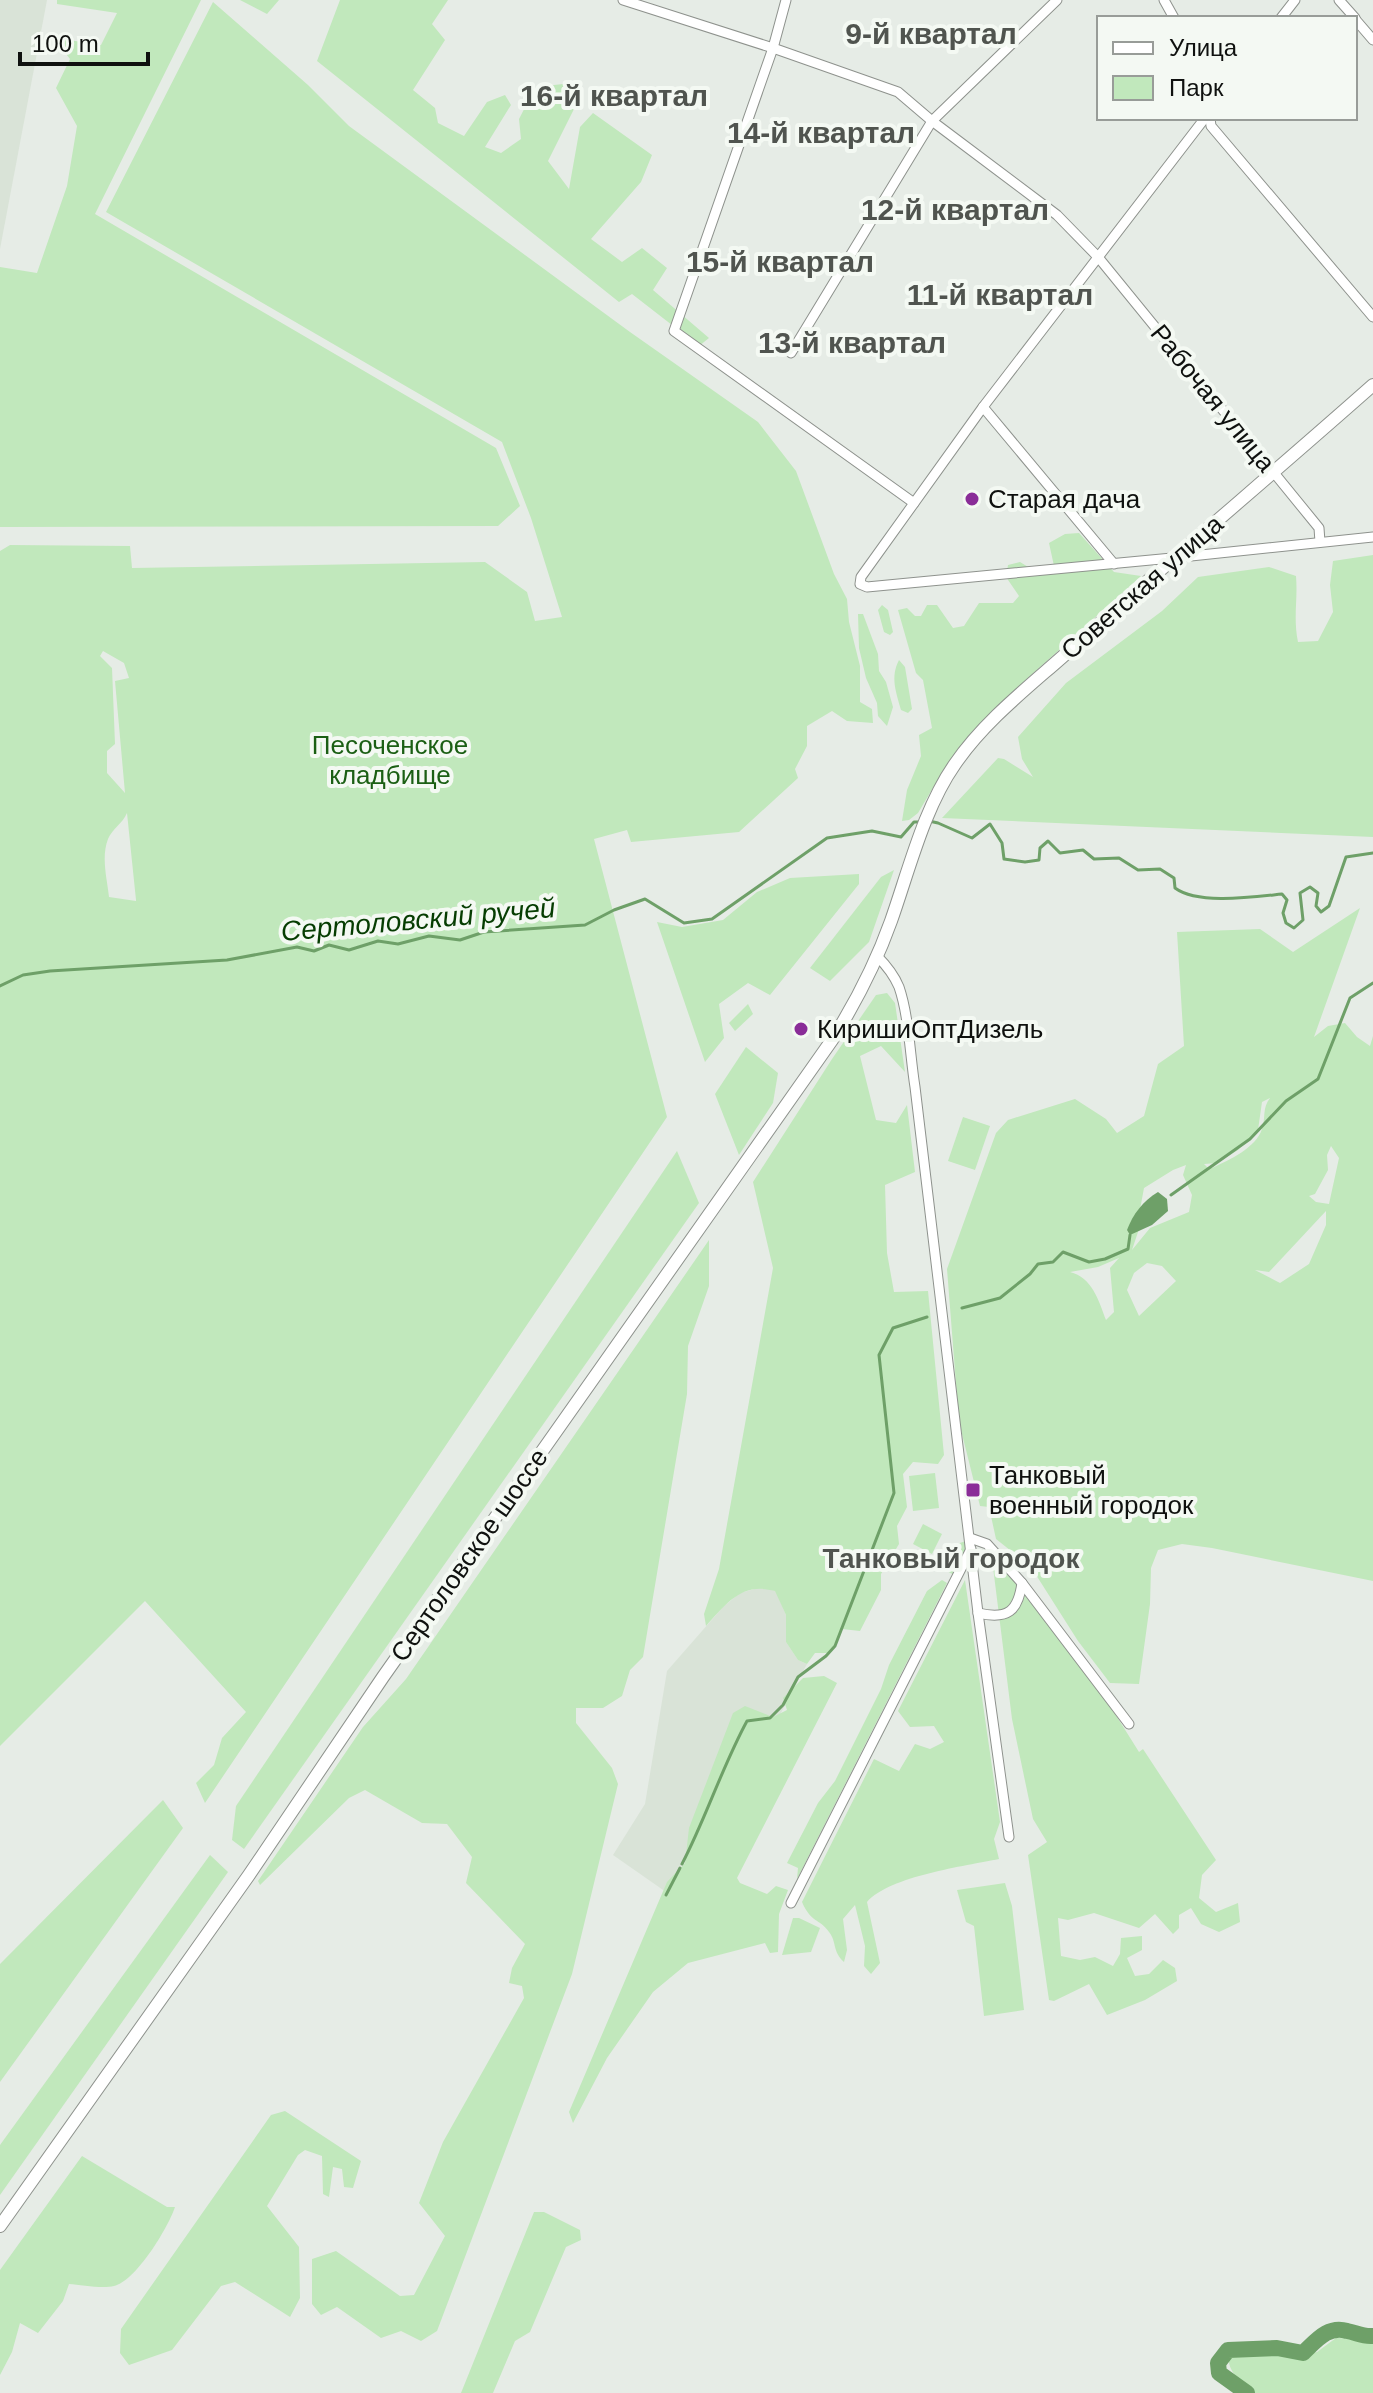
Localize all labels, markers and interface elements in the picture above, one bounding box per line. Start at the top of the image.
scale bar [20,16,148,66]
legend [1097,16,1357,120]
district label: 9-й квартал [845,17,1017,50]
text: 100 m [32,30,99,57]
text: Улица [1169,34,1238,61]
text: Парк [1169,74,1224,101]
district label: 16-й квартал [520,79,708,112]
district label: 14-й квартал [727,116,915,149]
district label: 12-й квартал [861,193,1049,226]
district label: 15-й квартал [686,245,874,278]
district label: 11-й квартал [907,278,1093,311]
street label: Рабочая улица [1145,318,1282,478]
district label: 13-й квартал [758,326,946,359]
place label: Старая дача [988,484,1141,514]
marker: Старая дача [963,490,981,508]
street label: Советская улица [1055,508,1229,665]
park label: Песоченское кладбище [312,730,468,790]
water label: Сертоловский ручей [280,892,557,947]
place label: КиришиОптДизель [817,1014,1043,1044]
marker: КиришиОптДизель [792,1020,810,1038]
street label: Сертоловское шоссе [384,1443,554,1667]
place label: Танковый военный городок [989,1460,1194,1520]
marker: Танковый военный городок [964,1481,982,1499]
district label: Танковый городок [823,1543,1080,1574]

